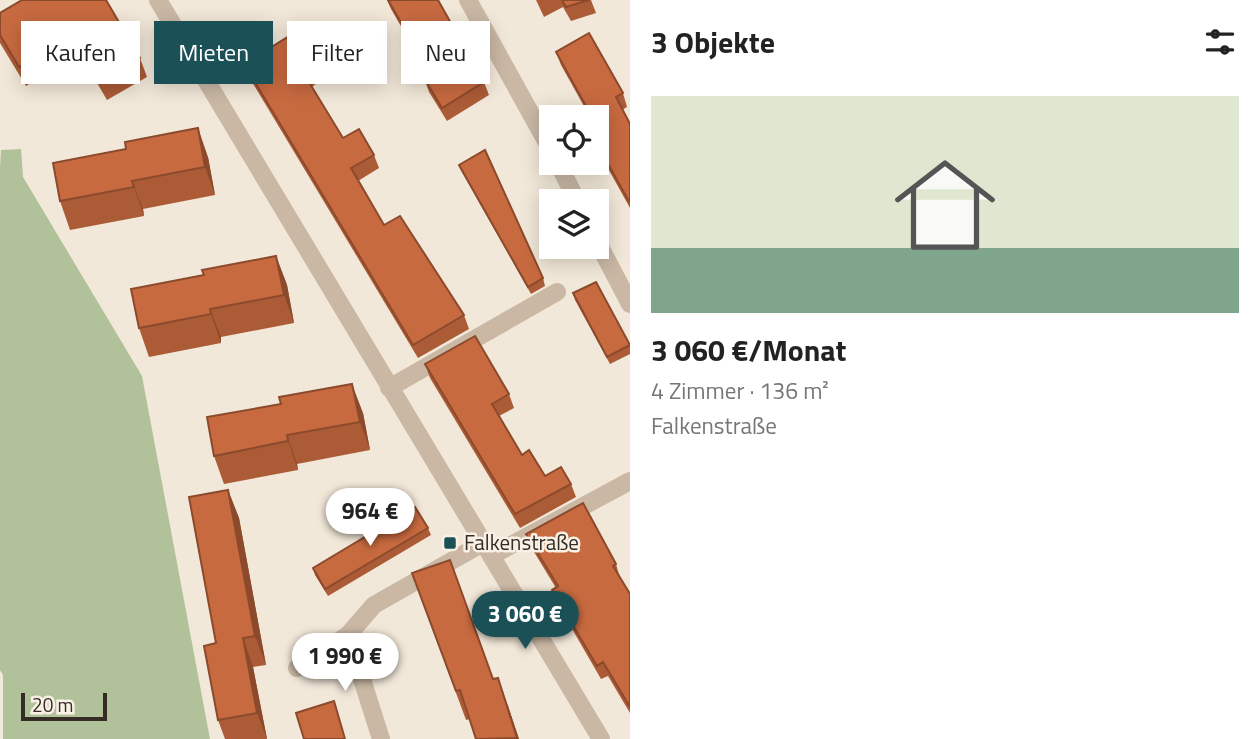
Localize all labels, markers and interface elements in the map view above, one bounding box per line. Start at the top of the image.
text: 3 Objekte [651,19,775,65]
chip: Kaufen [21,21,140,84]
chip: Mieten [154,21,273,84]
chip: Filter [287,21,387,84]
chip: Neu [401,21,490,84]
icon: filters [1201,23,1239,61]
map controls [539,105,609,259]
button: locate [539,105,609,175]
icon: home [882,142,1008,268]
button: layers [539,189,609,259]
text: 3 060 €/Monat [651,327,847,373]
text: 4 Zimmer · 136 m² [651,373,829,408]
text: Falkenstraße [651,408,777,443]
pin: 964 € [321,489,419,548]
text: 964 € [342,493,398,528]
place label: Falkenstraße [464,526,579,558]
marker: Falkenstraße [442,535,458,551]
pin: 3 060 € [460,592,590,651]
text: 3 060 € [488,596,562,631]
pin: 1 990 € [280,634,410,693]
text: 1 990 € [308,638,382,673]
scale bar [21,690,107,722]
text: 20 m [32,690,73,719]

